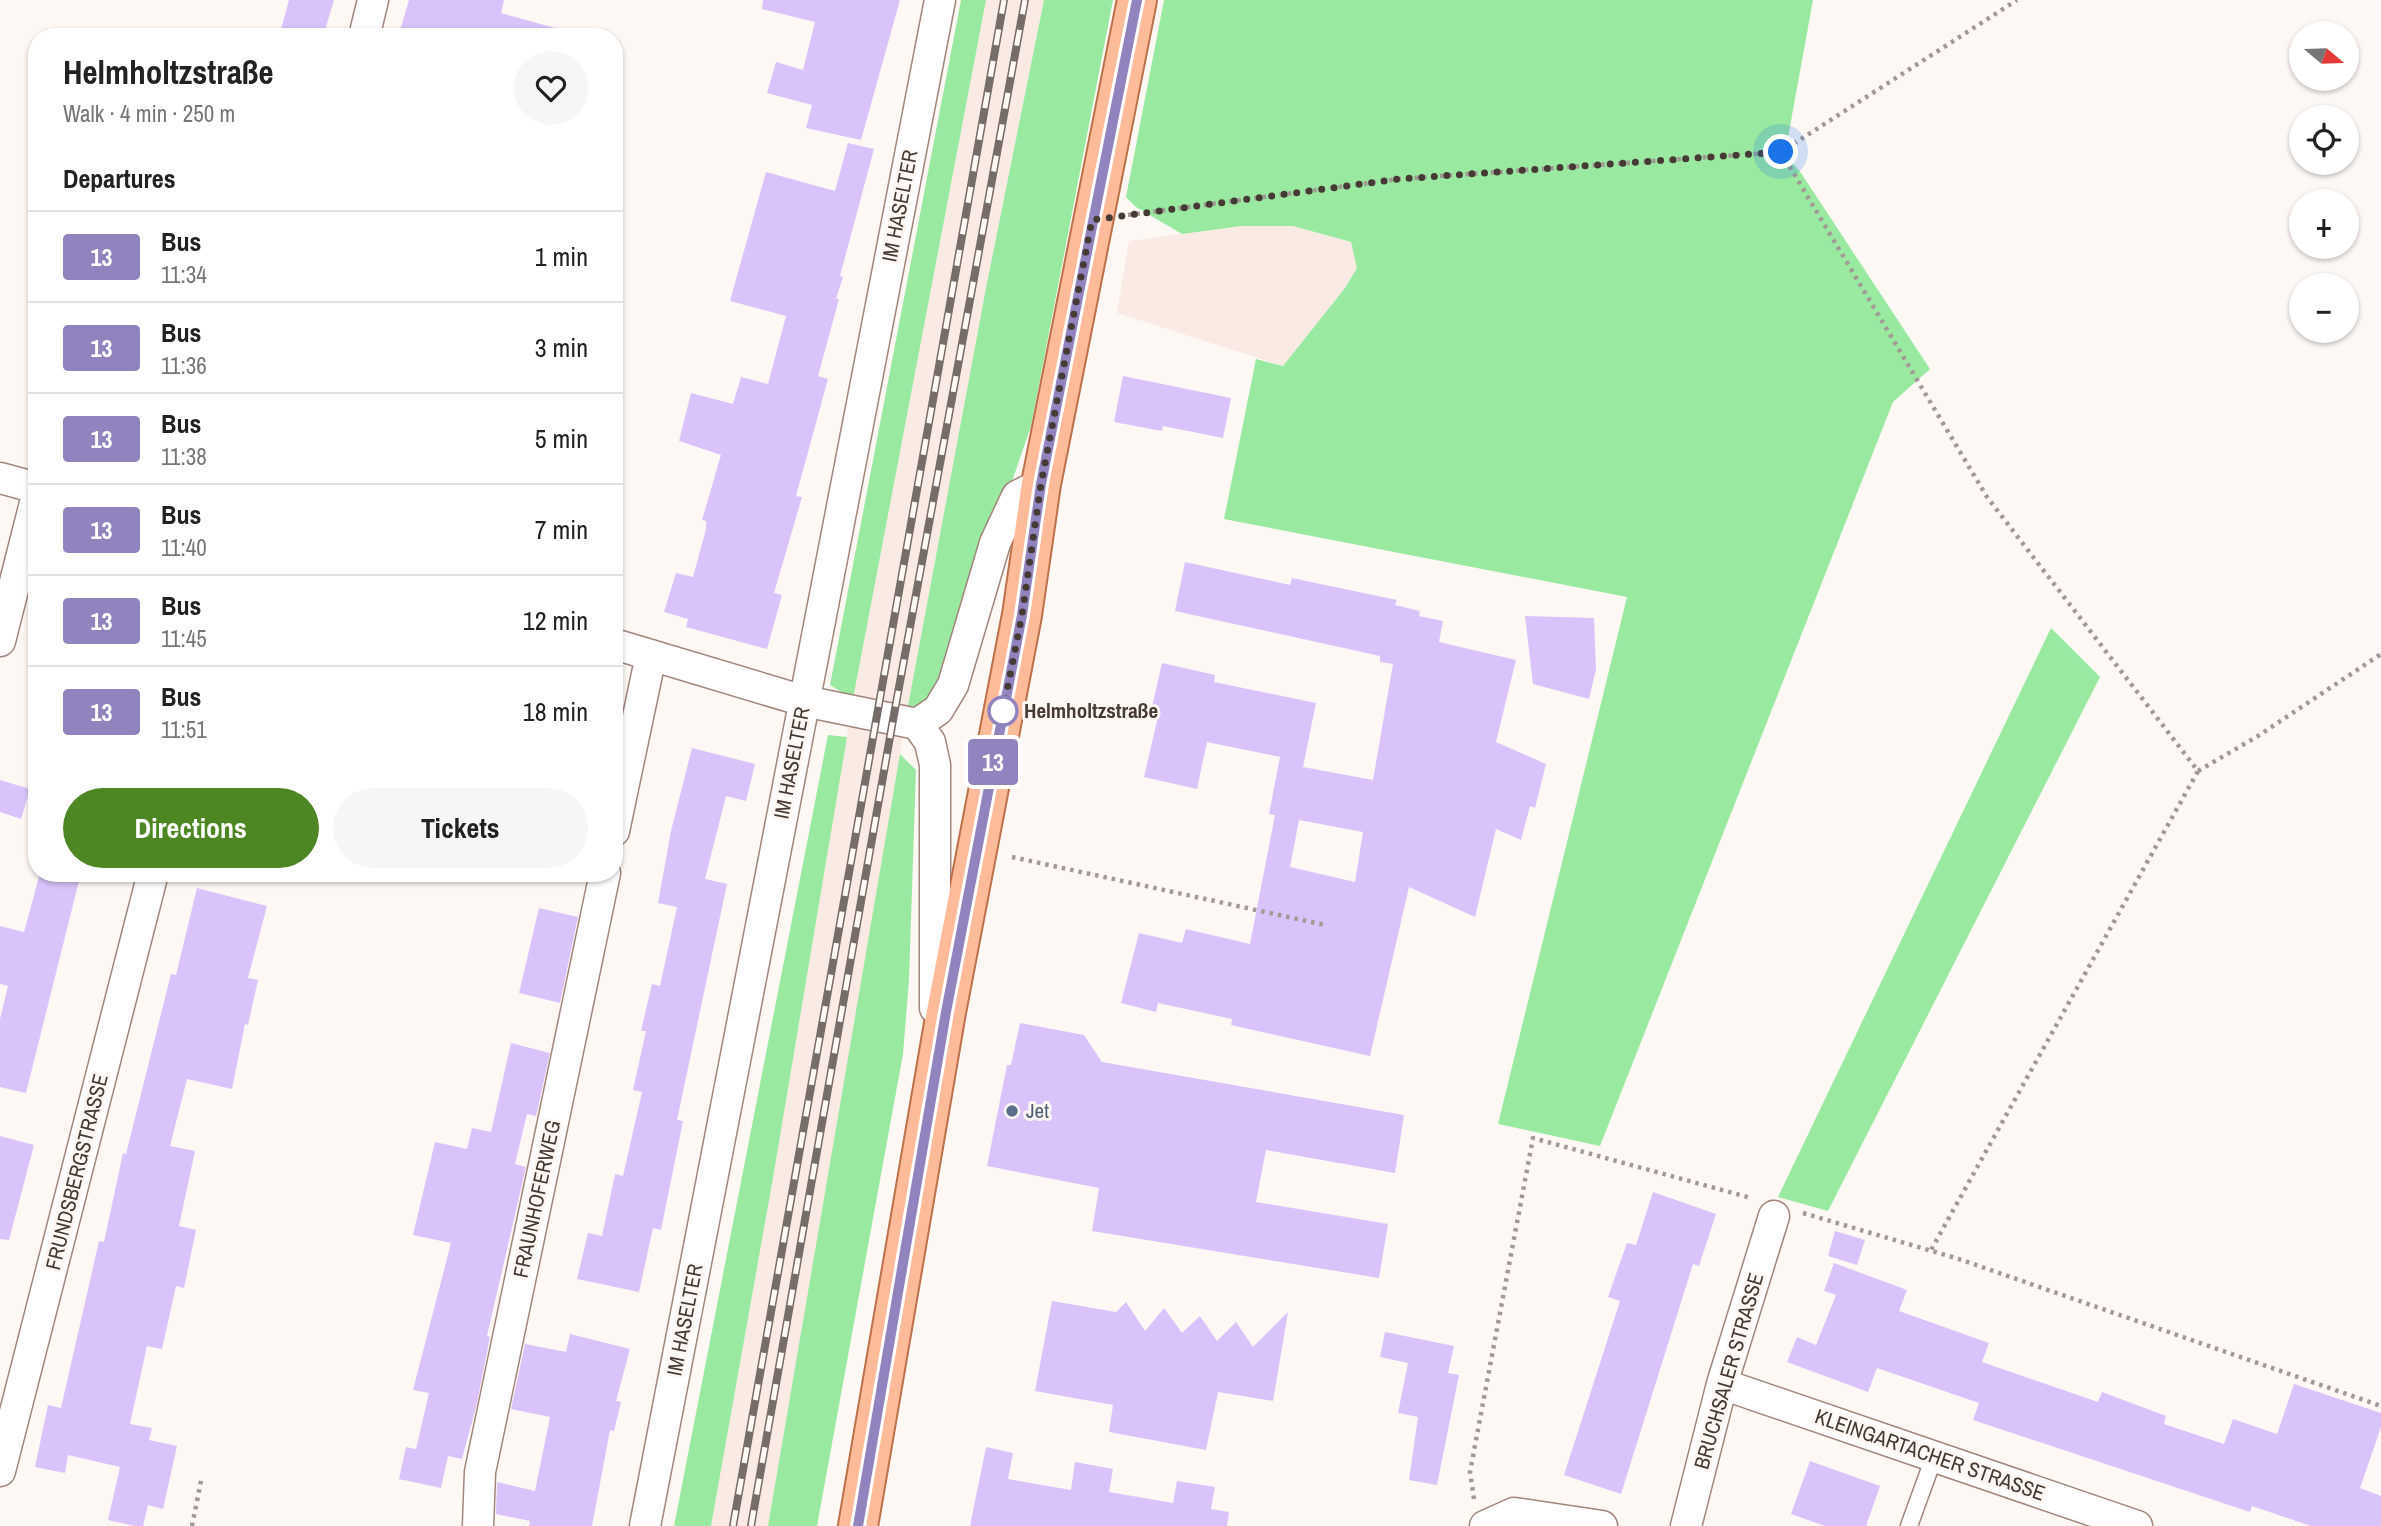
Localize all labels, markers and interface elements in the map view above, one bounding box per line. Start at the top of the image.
north arrow [2289,21,2359,91]
map controls [2289,21,2359,343]
text: Helmholtzstraße [63,50,274,94]
button: heart [514,51,588,125]
text: Walk · 4 min · 250 m [63,98,235,129]
button: locate [2289,105,2359,175]
your location [1763,134,1798,169]
street label: IM HASELTER [874,147,925,264]
text: Departures [63,161,176,196]
button: + [2289,189,2359,259]
text: Bus [161,224,201,259]
text: 1 min [535,239,588,274]
text: 13 [91,241,112,273]
text: 11:34 [161,259,207,290]
button: − [2289,273,2359,343]
text: Bus [161,315,201,350]
text: 3 min [535,330,588,365]
text: 13 [91,332,112,364]
text: 11:36 [161,350,207,381]
text: Bus [161,406,201,441]
text: 5 min [535,421,588,456]
text: 13 [91,423,112,455]
text: 11:38 [161,441,207,472]
text: Bus [161,497,201,532]
text: 7 min [535,512,588,547]
text: 13 [91,514,112,546]
text: 11:40 [161,532,207,563]
text: Bus [161,588,201,623]
text: 12 min [523,603,588,638]
text: 13 [91,605,112,637]
text: 11:45 [161,623,207,654]
text: Bus [161,679,201,714]
text: 18 min [523,694,588,729]
text: 13 [91,696,112,728]
marker: Helmholtzstraße [988,696,1018,726]
place label: Helmholtzstraße [1024,696,1158,725]
street label: IM HASELTER [766,704,817,821]
text: 11:51 [161,714,207,745]
line badge: 13 [962,739,1024,785]
text: 13 [982,746,1004,778]
button: Directions [63,788,319,868]
button: Tickets [333,788,588,868]
street label: FRUNDSBERGSTRASSE [38,1071,115,1273]
place label: Jet [1026,1096,1049,1125]
marker: Jet [1004,1103,1020,1119]
street label: FRAUNHOFERWEG [506,1117,567,1280]
street label: IM HASELTER [659,1261,710,1378]
street label: BRUCHSALER STRASSE [1687,1269,1770,1472]
street label: KLEINGARTACHER STRASSE [1811,1402,2049,1508]

